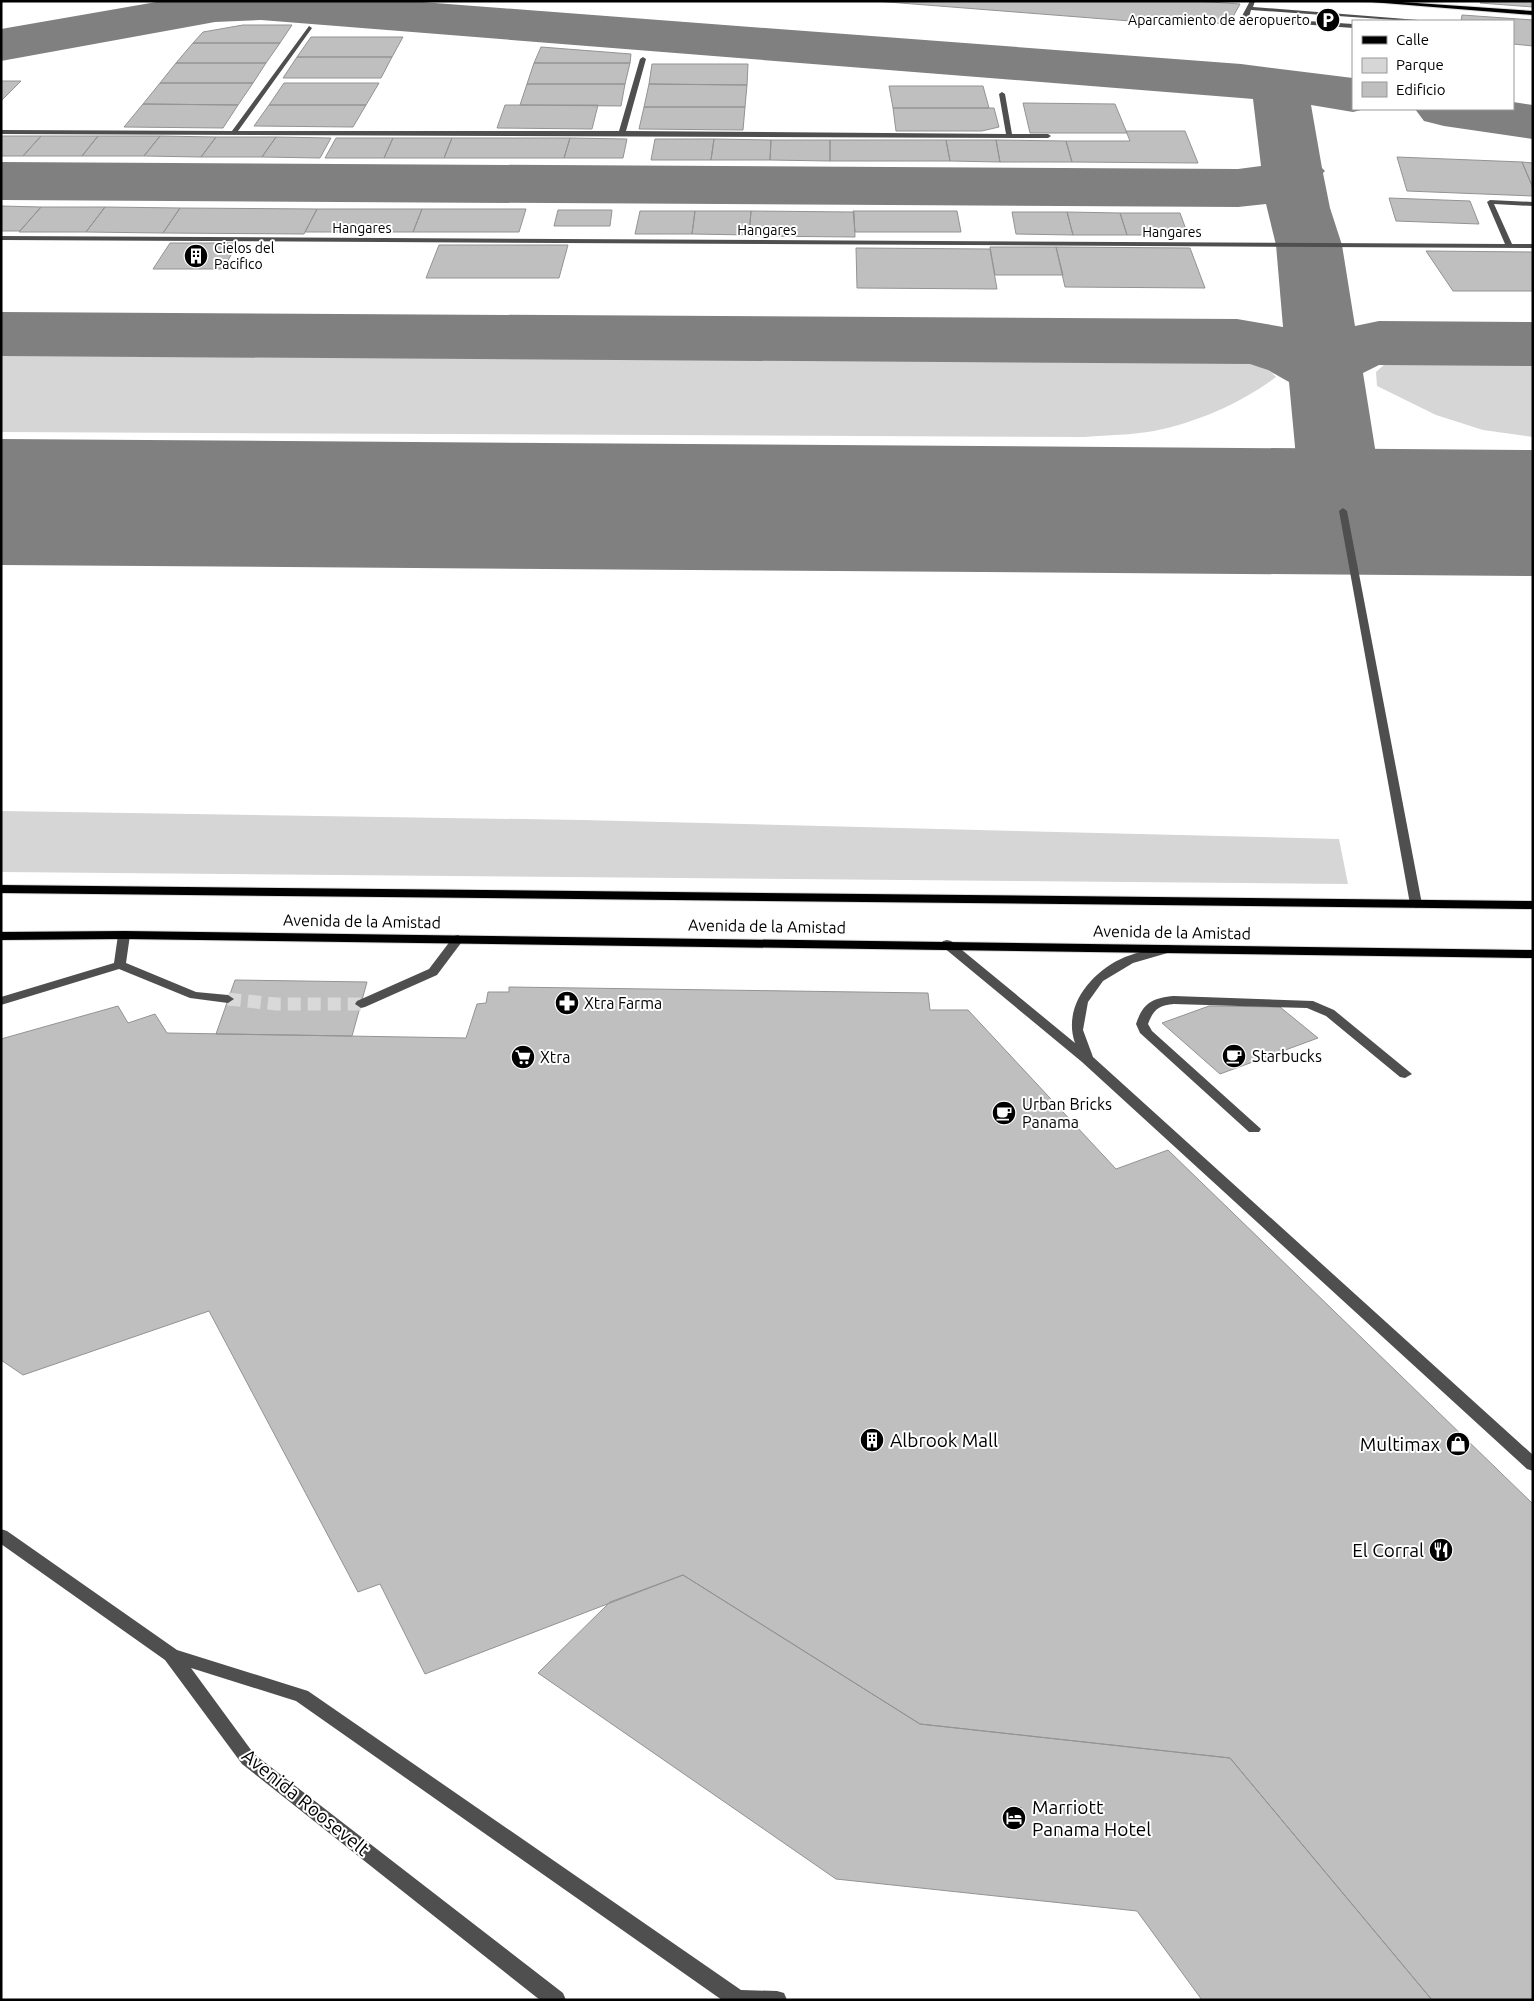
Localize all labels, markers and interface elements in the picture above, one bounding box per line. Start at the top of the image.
parking icon: Aparcamiento de aeropuerto [1315,7,1341,33]
place label: Aparcamiento de aeropuerto [1128,12,1310,28]
legend [1352,20,1514,110]
text: Calle [1396,31,1429,48]
text: Parque [1396,56,1444,73]
text: Edificio [1396,81,1445,98]
street label: Hangares [332,220,392,236]
street label: Hangares [737,222,797,238]
street label: Hangares [1142,224,1202,240]
place label: Cielos del Pacifico [214,240,275,272]
building icon: Cielos del Pacifico [183,243,209,269]
street label: Avenida de la Amistad [283,911,441,931]
street label: Avenida de la Amistad [688,916,846,936]
street label: Avenida de la Amistad [1093,922,1251,942]
pharmacy icon: Xtra Farma [554,990,580,1016]
place label: Xtra Farma [584,994,662,1012]
cafe icon: Starbucks [1221,1043,1247,1069]
supermarket icon: Xtra [510,1044,536,1070]
place label: Starbucks [1252,1047,1322,1065]
place label: Xtra [540,1048,570,1066]
place label: Urban Bricks Panama [1022,1095,1112,1131]
cafe icon: Urban Bricks Panama [991,1100,1017,1126]
building icon: Albrook Mall [859,1427,885,1453]
place label: Albrook Mall [890,1429,998,1451]
shop icon: Multimax [1445,1431,1471,1457]
place label: Multimax [1360,1433,1440,1455]
restaurant icon: El Corral [1428,1537,1454,1563]
place label: El Corral [1352,1539,1424,1561]
street label: Avenida Roosevelt [238,1744,375,1860]
place label: Marriott Panama Hotel [1032,1796,1151,1840]
hotel icon: Marriott Panama Hotel [1001,1805,1027,1831]

